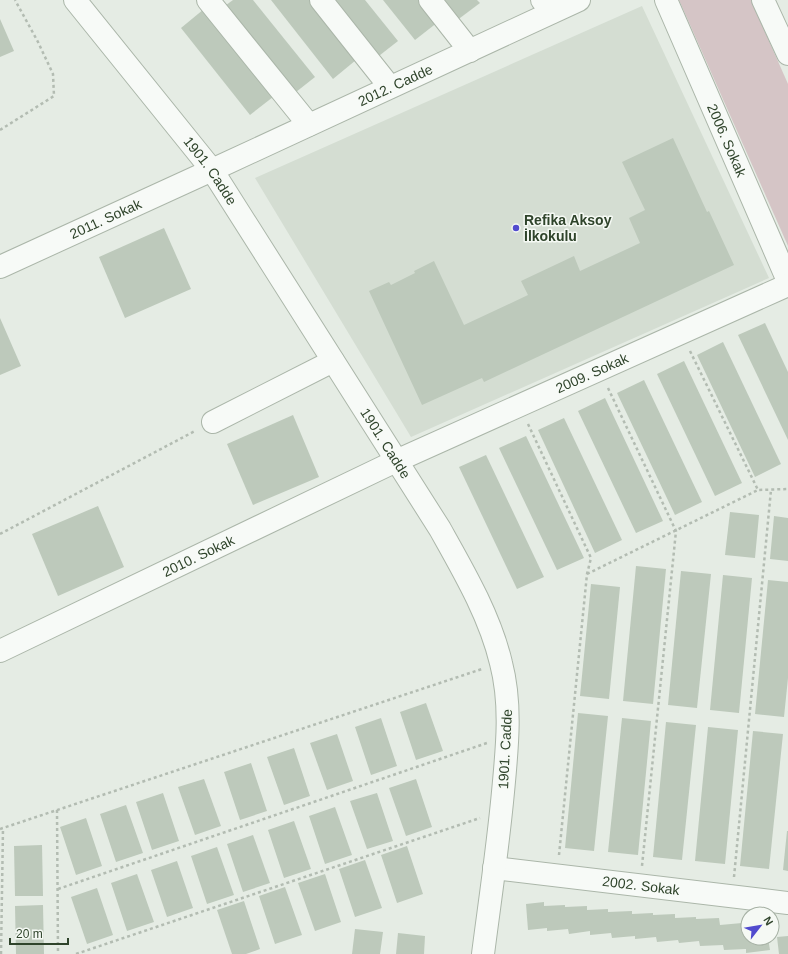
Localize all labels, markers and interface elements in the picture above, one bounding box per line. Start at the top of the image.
street label: 2012. Cadde [356,61,435,109]
street label: 2006. Sokak [704,101,750,180]
street label: 1901. Cadde [180,133,240,208]
street label: 2011. Sokak [67,195,145,242]
place label: Refika Aksoy İlkokulu [524,212,612,244]
marker: Refika Aksoy İlkokulu [511,223,521,233]
street label: 2009. Sokak [553,349,632,396]
street label: 1901. Cadde [357,405,414,482]
street label: 2010. Sokak [160,531,238,580]
street label: 1901. Cadde [495,708,515,789]
street label: 2002. Sokak [601,873,682,898]
north arrow [740,906,780,946]
text: N [761,914,776,927]
scale bar [10,920,68,946]
text: 20 m [16,927,43,941]

